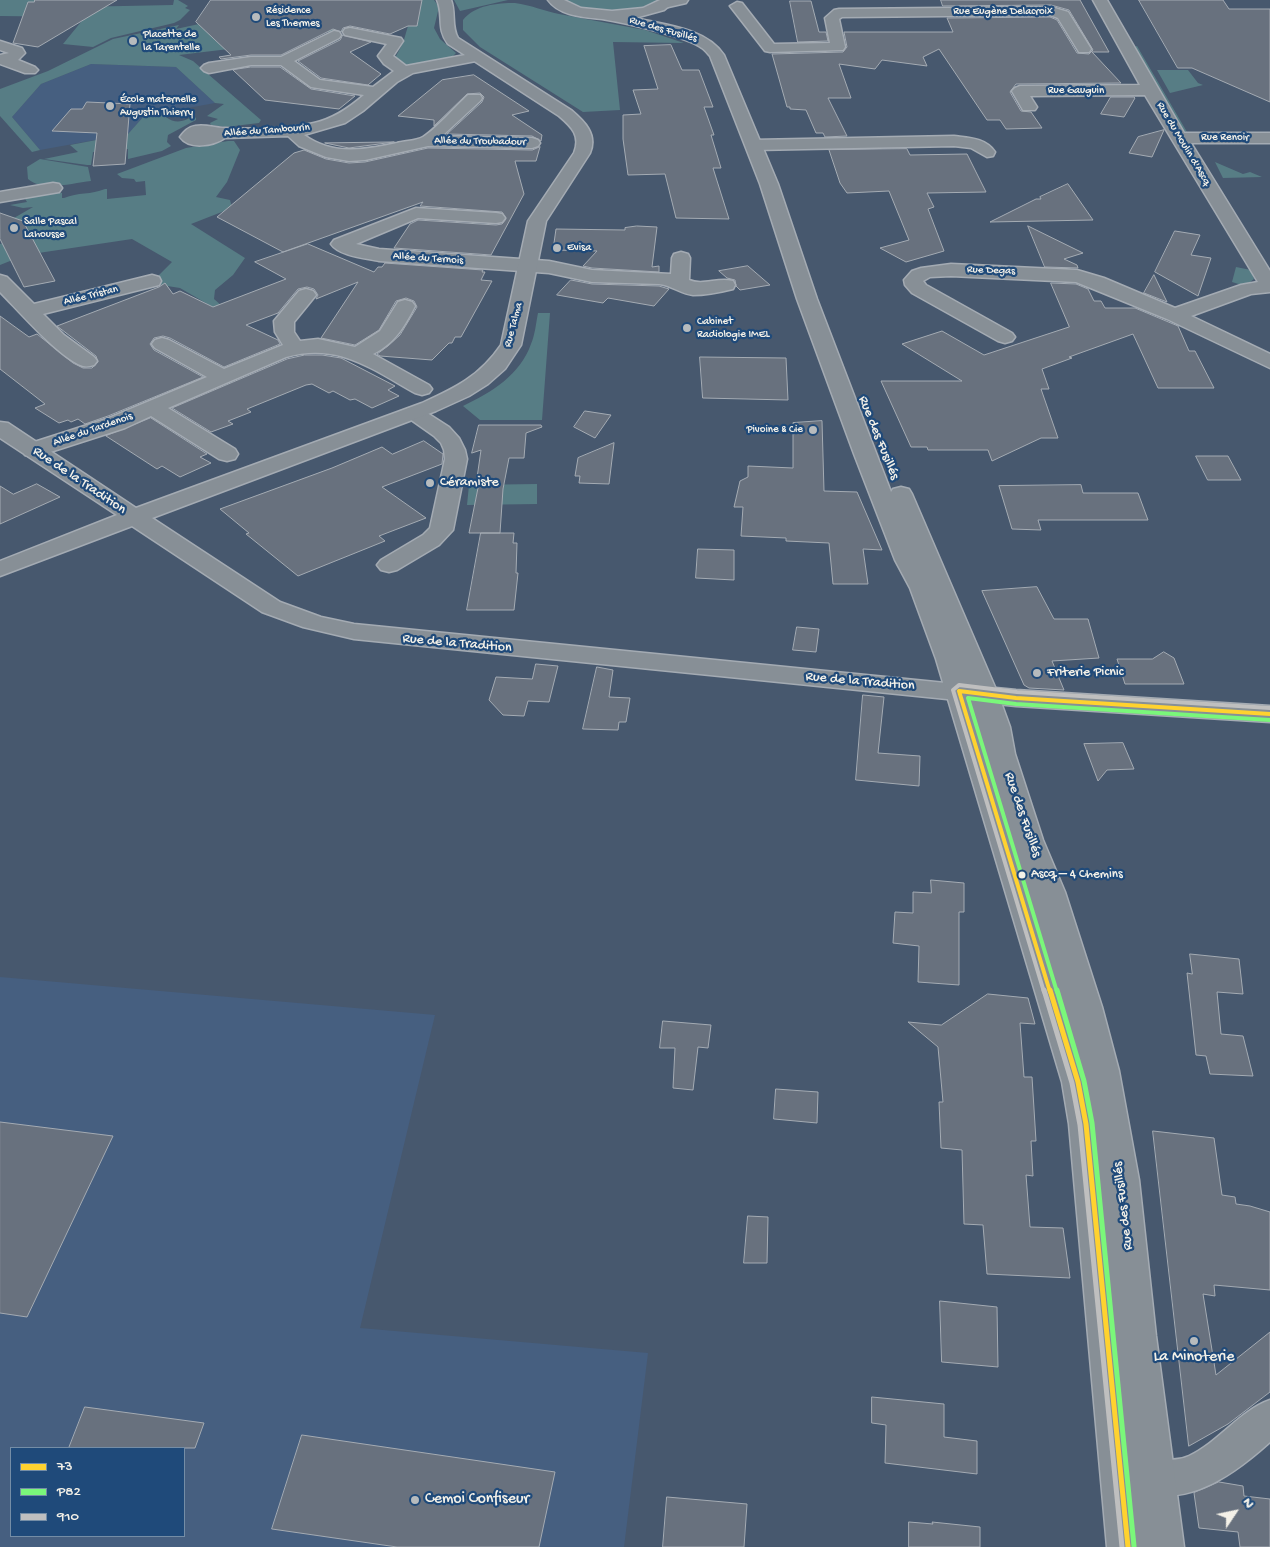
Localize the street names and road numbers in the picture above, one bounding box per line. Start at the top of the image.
street label: Rue Eugène Delacroix [953,5,1053,19]
street label: Rue des Fusillés [628,14,698,46]
street label: Rue Gauguin [1048,84,1104,98]
street label: Rue du Moulin d'Ascq [1153,100,1213,188]
street label: Allée du Tambourin [224,121,310,141]
street label: Rue Renoir [1201,131,1249,145]
street label: Allée du Troubadour [434,135,526,149]
street label: Allée du Ternois [392,250,464,268]
street label: Rue Degas [967,264,1015,278]
street label: Allée Tristan [62,283,120,309]
street label: Rue Talma [502,301,526,349]
street label: Rue des Fusillés [854,394,902,482]
street label: Allée du Tardenois [52,410,134,450]
street label: Rue de la Tradition [29,443,129,519]
street label: Rue de la Tradition [402,631,512,657]
street label: Rue de la Tradition [805,669,915,695]
street label: Rue des Fusillés [1000,770,1044,860]
street label: Rue des Fusillés [1110,1161,1138,1251]

